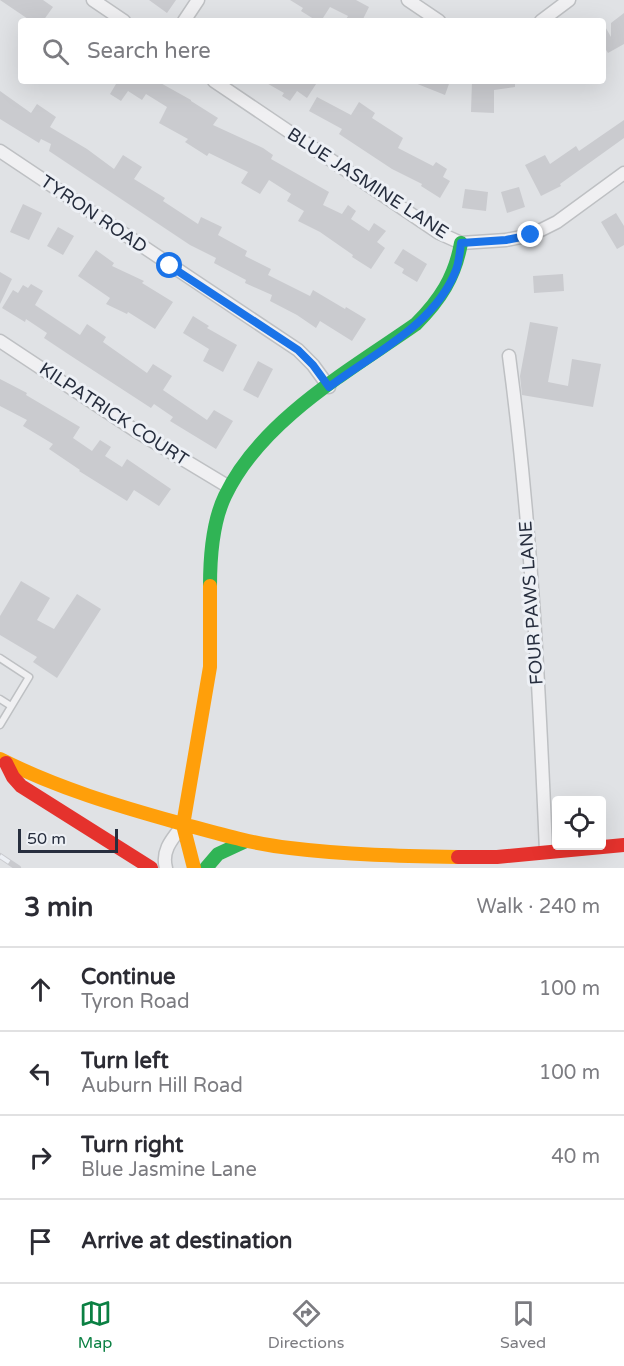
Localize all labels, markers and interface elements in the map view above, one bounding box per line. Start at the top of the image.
search box [18,18,606,84]
icon: search [39,35,72,68]
text: Search here [87,38,211,64]
street label: BLUE JASMINE LANE [283,123,453,243]
street label: TYRON ROAD [36,170,152,258]
route end [517,221,543,247]
route start [156,252,182,278]
street label: KILPATRICK COURT [35,358,193,470]
street label: FOUR PAWS LANE [514,520,548,686]
map controls [552,796,606,850]
button: locate [552,796,606,850]
scale bar [18,826,118,854]
text: 50 m [27,829,66,849]
text: 3 min [24,892,93,923]
text: Walk · 240 m [477,895,600,919]
text: Continue [81,964,176,990]
icon: ahead [24,973,57,1006]
text: 100 m [539,977,600,1001]
text: Tyron Road [81,990,190,1014]
text: Turn left [81,1048,169,1074]
icon: left [24,1057,57,1090]
text: 100 m [539,1061,600,1085]
text: Auburn Hill Road [81,1074,243,1098]
text: Turn right [81,1132,183,1158]
icon: right [24,1141,57,1174]
text: 40 m [551,1145,600,1169]
text: Blue Jasmine Lane [81,1158,257,1182]
icon: arrive [24,1225,57,1258]
text: Arrive at destination [81,1228,292,1254]
tab: Map [78,1297,112,1353]
tab: Directions [268,1297,344,1353]
tab: Saved [500,1297,546,1353]

